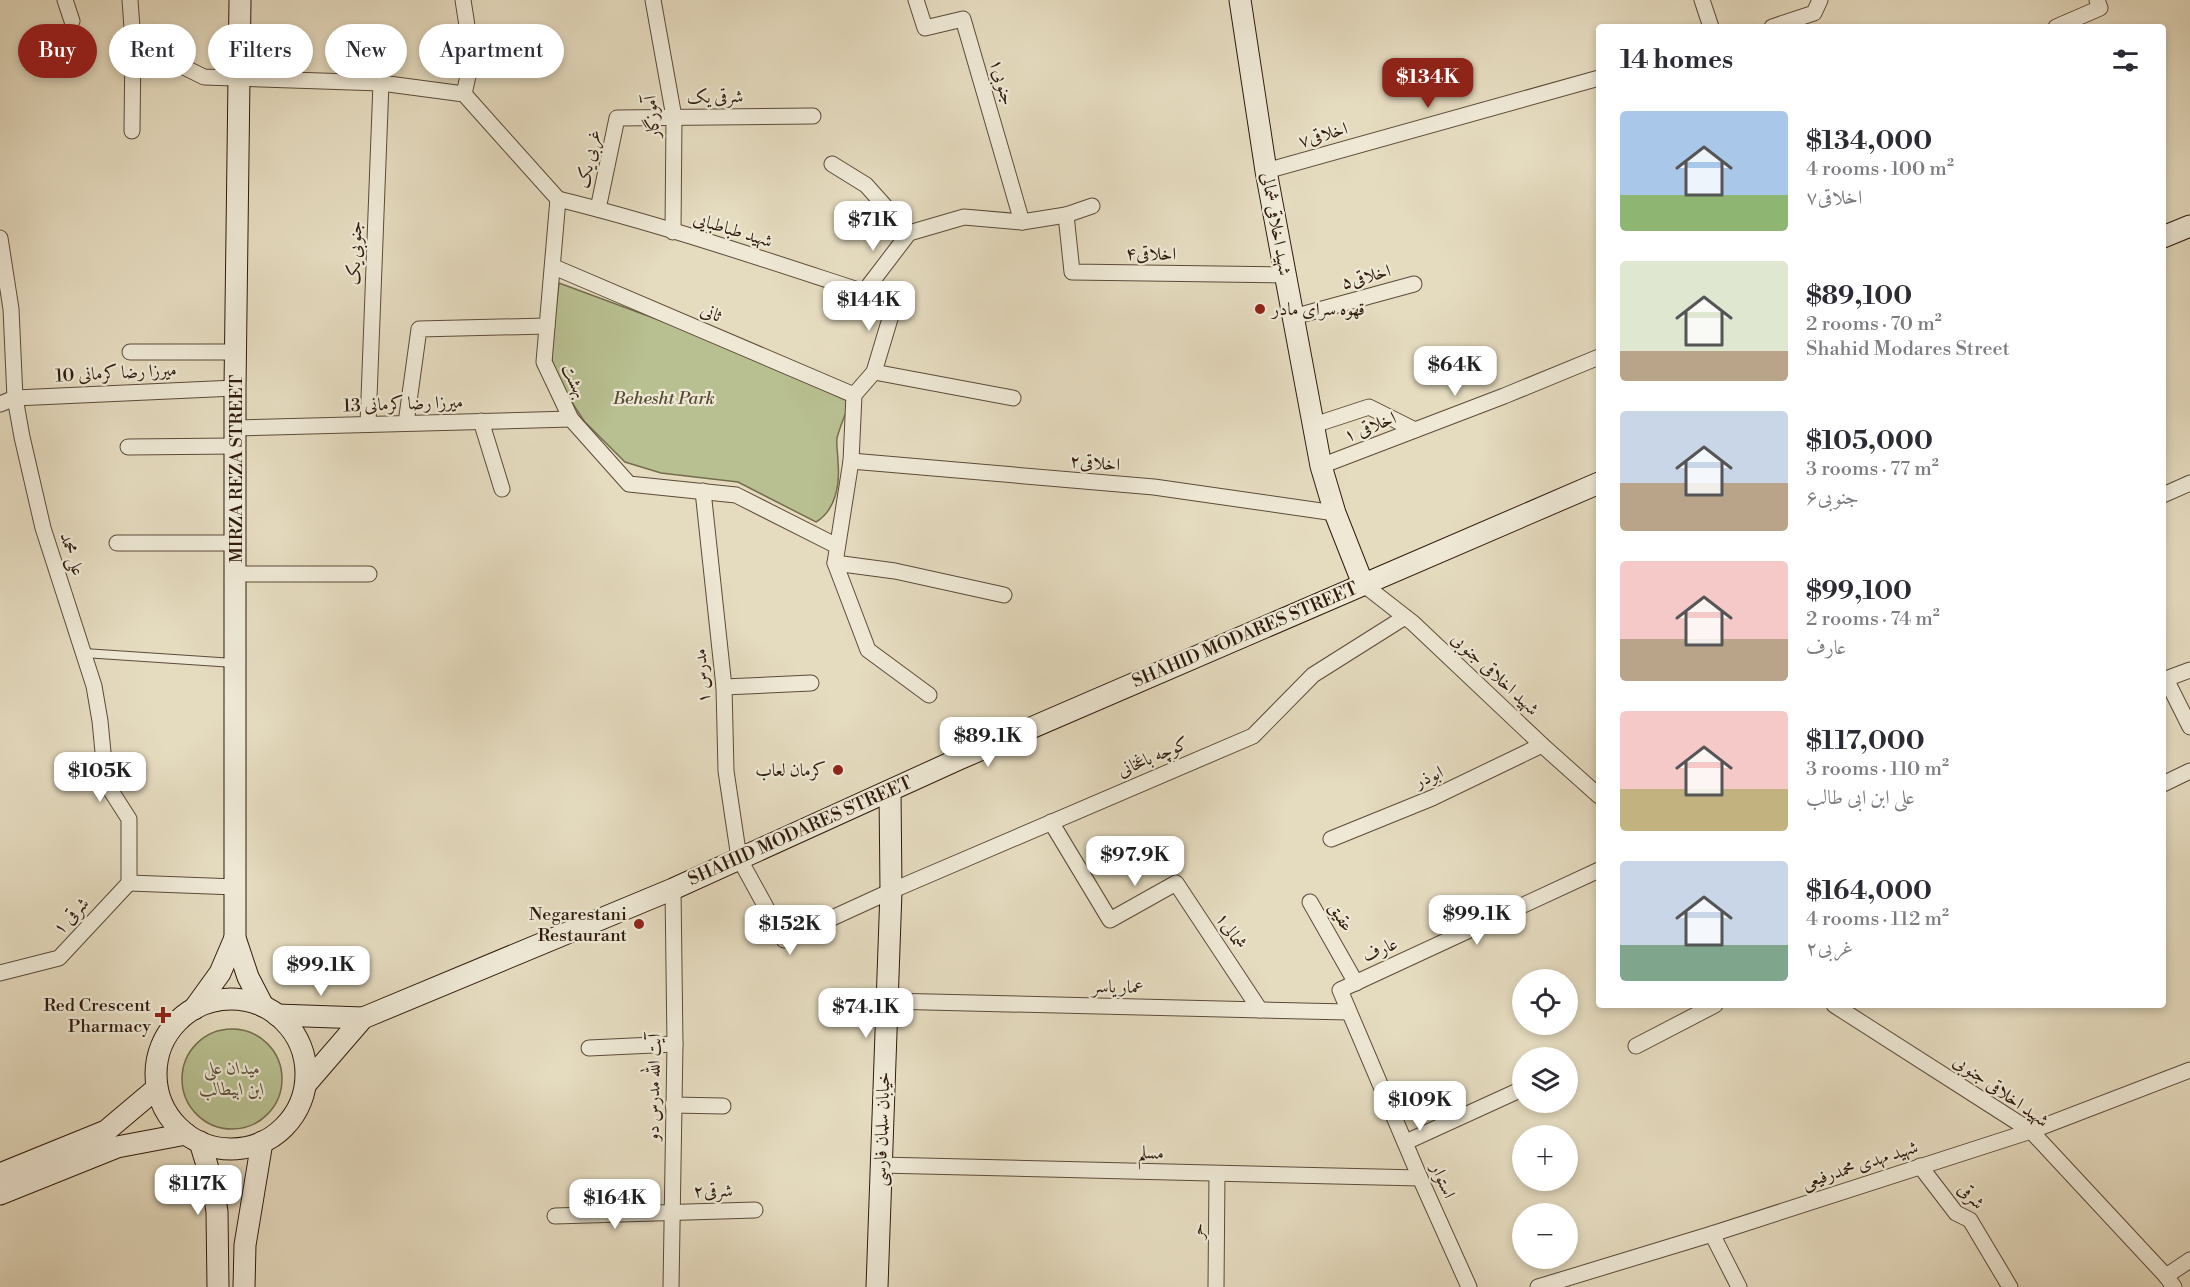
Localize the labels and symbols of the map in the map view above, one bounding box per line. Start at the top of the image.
street label: جنوبی۱ [983,56,1020,108]
pin: $134K [1386,58,1470,109]
street label: شرقی یک [687,85,743,109]
street label: آموزگار [638,93,665,141]
street label: اخلاقی۷ [1295,117,1351,153]
street label: غربی یک [572,128,607,191]
street label: شهید اخلاقی شمالی [1256,171,1296,277]
pin: $71K [837,201,909,252]
street label: شهید طباطبایی [691,207,775,253]
street label: جنوبی یک [342,220,369,286]
street label: اخلاقی۴ [1125,242,1177,266]
street label: اخلاقی۵ [1339,259,1394,295]
pin: $144K [827,281,911,332]
street label: ثانی [697,298,726,328]
place label: قهوه سرای مادر [1270,298,1365,321]
marker: قهوه سرای مادر [1253,302,1267,316]
pin: $64K [1419,346,1491,397]
street label: میرزا رضا کرمانی 10 [55,358,177,388]
street label: بهشت [556,360,592,402]
street label: MIRZA REZA STREET [225,375,248,563]
park label: Behesht Park [612,387,715,410]
street label: میرزا رضا کرمانی 13 [343,390,463,418]
street label: اخلاقی ۱ [1341,406,1400,447]
street label: اخلاقی۲ [1069,449,1121,477]
street label: علی محمد [53,529,90,579]
street label: SHAHID MODARES STREET [1129,577,1362,693]
street label: شهید اخلاقی جنوبی [1446,627,1544,721]
street label: مدرس ۱ [689,648,715,704]
pin: $89.1K [939,717,1037,768]
street label: کوچه باغخانی [1114,732,1192,783]
pin: $105K [58,752,142,803]
place label: کرمان لعاب [755,759,826,782]
street label: ابوذر [1409,761,1447,794]
marker: کرمان لعاب [831,763,845,777]
street label: SHAHID MODARES STREET [684,771,916,891]
pin: $97.9K [1086,836,1184,887]
street label: شرقی ۱ [48,892,94,940]
pin: $99.1K [1428,895,1526,946]
street label: عقیق [1323,898,1359,936]
place label: Negarestani Restaurant [529,903,628,947]
pin: $152K [748,905,832,956]
street label: شمالی۱ [1210,908,1252,954]
marker: Negarestani Restaurant [632,917,646,931]
street label: عارف [1359,932,1401,968]
pin: $99.1K [272,946,370,997]
street label: عمار یاسر [1090,975,1144,999]
pin: $74.1K [817,988,915,1039]
place label: Red Crescent Pharmacy [43,994,152,1038]
marker: Red Crescent Pharmacy [156,1008,170,1022]
street label: آیت الله مدرس دو [639,1031,666,1143]
street label: شهید اخلاقی جنوبی [1948,1049,2053,1133]
park label: میدان علی ابن ابیطالب [199,1057,265,1101]
street label: خیابان سلمان فارسی [869,1071,896,1187]
pin: $109K [1378,1081,1462,1132]
street label: شهید مهدی محمدرفیعی [1799,1135,1921,1196]
street label: مسلم [1137,1141,1164,1171]
street label: استوار [1425,1158,1461,1202]
pin: $117K [156,1165,240,1216]
street label: شرقی [1953,1178,1989,1214]
pin: $164K [573,1179,657,1230]
street label: شرقی۲ [693,1179,733,1203]
street label: حر [1186,1223,1209,1241]

